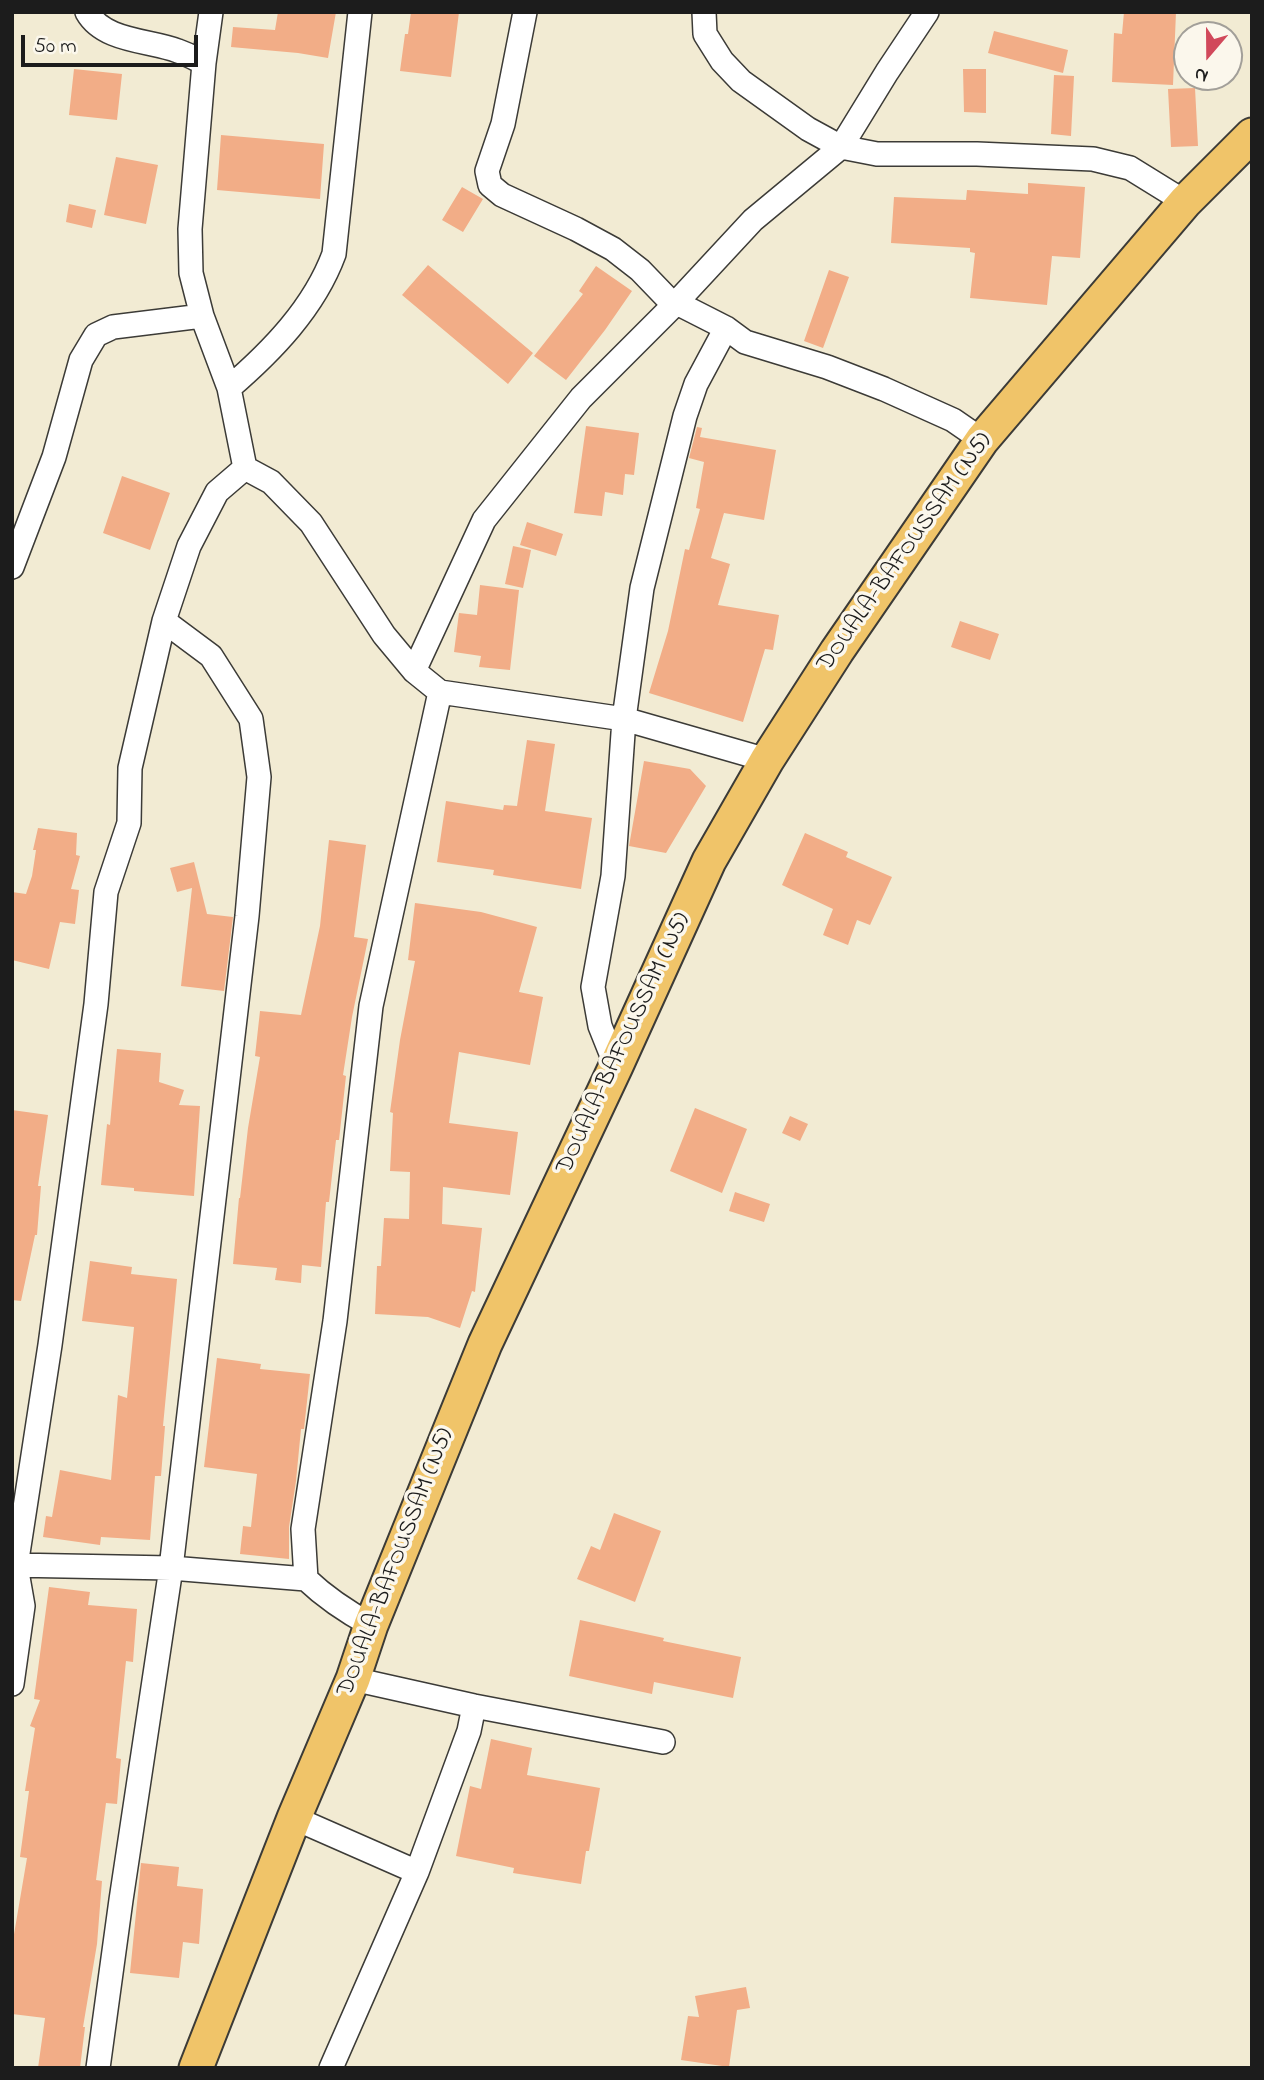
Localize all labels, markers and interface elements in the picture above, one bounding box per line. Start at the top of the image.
scale bar [24,21,201,65]
north arrow [1173,21,1243,91]
text: 50 m [34,32,77,62]
text: N [1191,59,1212,89]
street label: DOUALA-BAFOUSSAM (N5) [813,428,999,678]
street label: DOUALA-BAFOUSSAM (N5) [552,909,698,1179]
street label: DOUALA-BAFOUSSAM (N5) [333,1425,461,1701]

